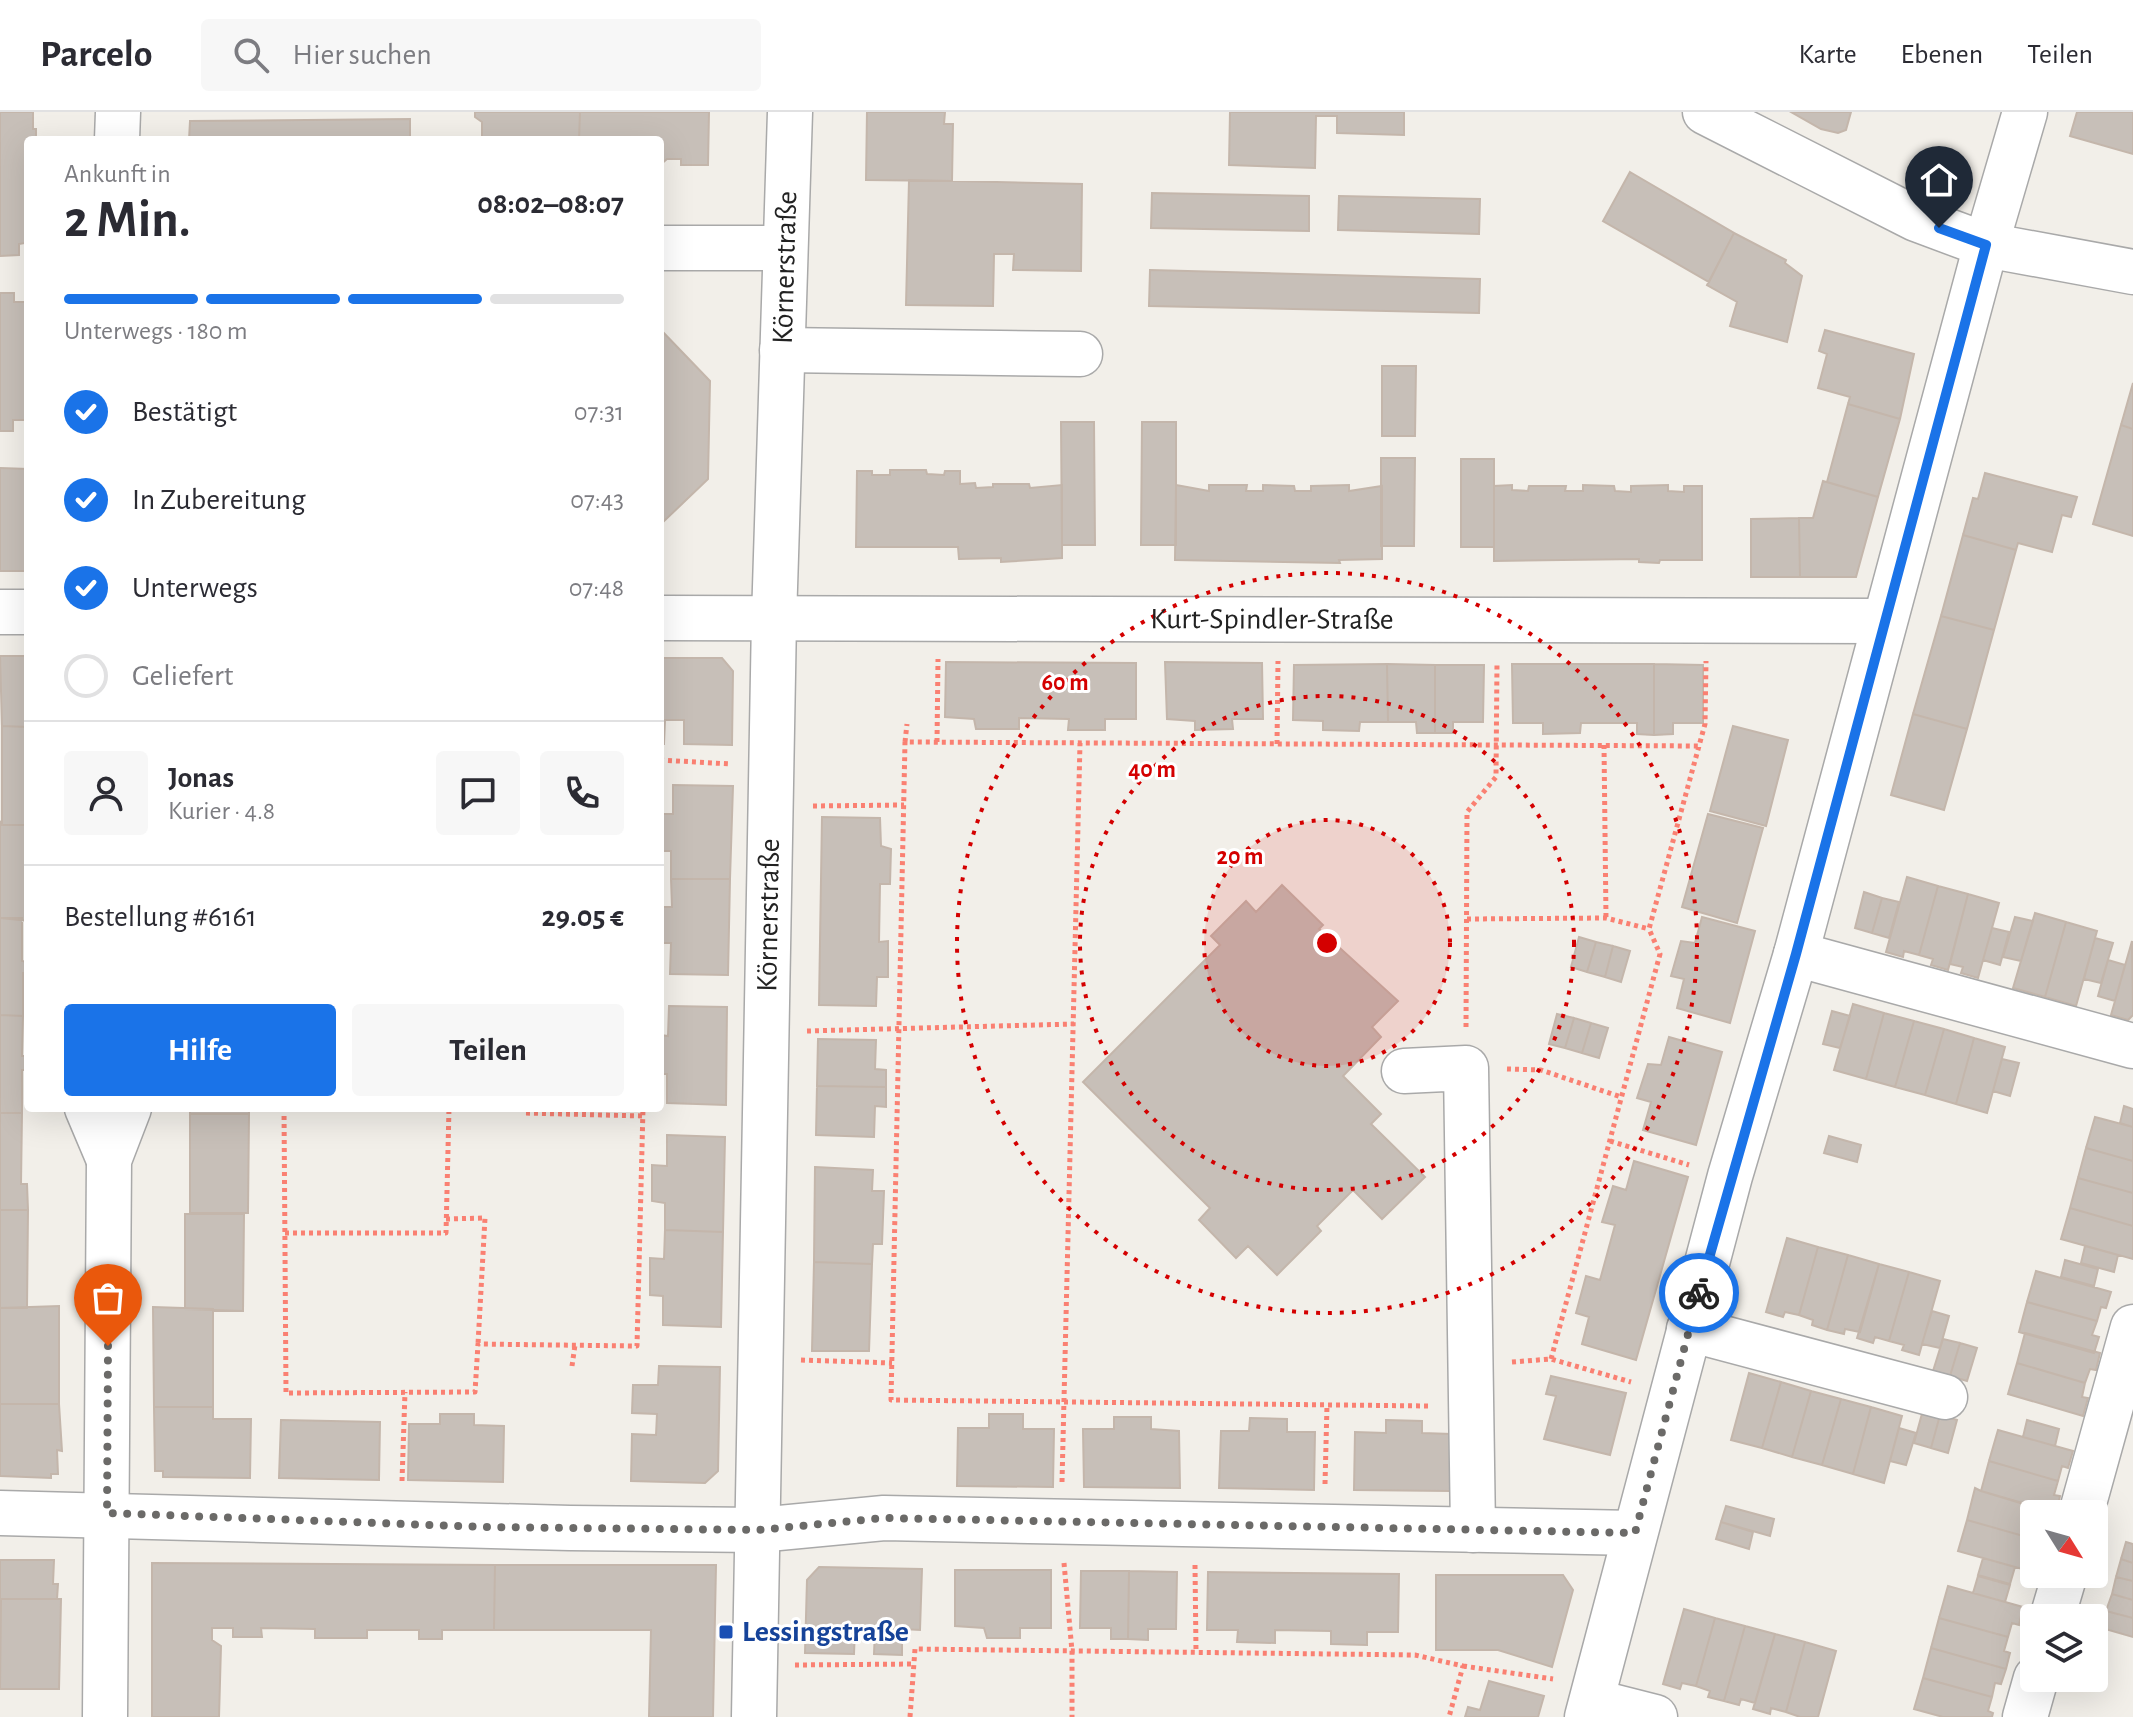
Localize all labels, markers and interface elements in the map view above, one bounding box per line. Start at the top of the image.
search box [201,19,761,91]
icon: search [229,33,273,77]
text: Parcelo [40,36,153,74]
text: Hier suchen [293,40,432,70]
text: Karte [1798,41,1857,69]
text: Ebenen [1901,41,1983,69]
text: Teilen [2027,41,2093,69]
pin [1905,146,1973,228]
icon: home [1917,158,1961,202]
text: Ankunft in [64,161,171,187]
text: 08:02–08:07 [477,189,624,219]
street label: Körnerstraße [768,190,803,344]
text: 2 Min. [64,194,191,246]
text: Unterwegs · 180 m [64,318,248,344]
icon: check [64,390,108,434]
text: Bestätigt [132,397,237,427]
text: 07:31 [574,399,624,425]
icon: check [64,478,108,522]
text: In Zubereitung [132,485,306,515]
text: 07:43 [570,487,624,513]
icon: check [64,566,108,610]
text: Unterwegs [132,573,258,603]
text: 07:48 [569,575,624,601]
street label: Kurt-Spindler-Straße [1150,604,1394,635]
text: Geliefert [132,661,233,691]
text: 60 m [1041,671,1089,695]
button: person [64,751,148,835]
button: chat [436,751,520,835]
button: phone [540,751,624,835]
text: 40 m [1128,758,1176,782]
text: Jonas [168,763,234,793]
text: Kurier · 4.8 [168,798,275,824]
street label: Körnerstraße [752,838,785,992]
text: 20 m [1217,845,1263,869]
text: Bestellung #6161 [64,902,257,932]
text: 29.05 € [541,902,624,932]
centre of rings [1313,929,1341,957]
button: Hilfe [64,1004,336,1096]
button: Teilen [352,1004,624,1096]
courier [1659,1253,1739,1333]
pin [74,1264,142,1346]
icon: bike [1677,1271,1721,1315]
icon: bag [86,1276,130,1320]
north arrow [2020,1500,2108,1588]
map controls [2020,1500,2108,1692]
button: layers [2020,1604,2108,1692]
place label: Lessingstraße [742,1617,909,1647]
marker: Lessingstraße [717,1623,735,1641]

